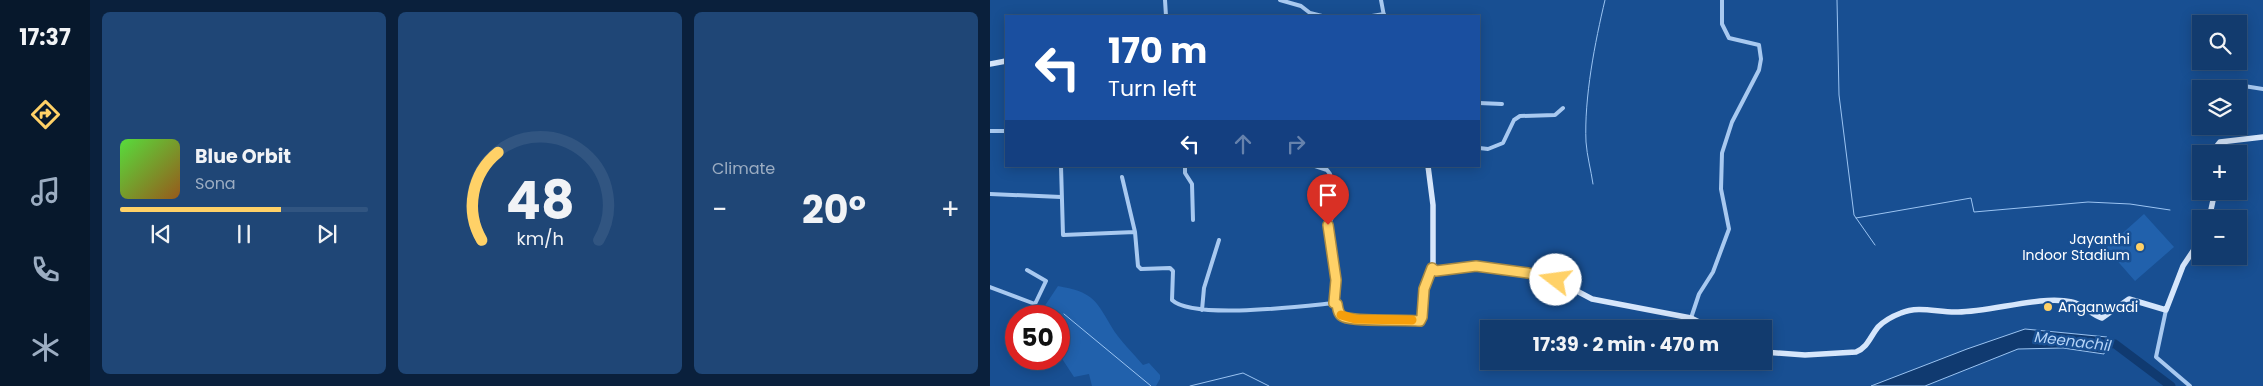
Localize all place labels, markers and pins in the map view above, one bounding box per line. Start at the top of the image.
pin [1307,174,1349,225]
place label: Jayanthi Indoor Stadium [2022,229,2130,265]
marker: Jayanthi Indoor Stadium [2134,241,2146,253]
place label: Anganwadi [2058,297,2138,317]
marker: Anganwadi [2042,301,2054,313]

